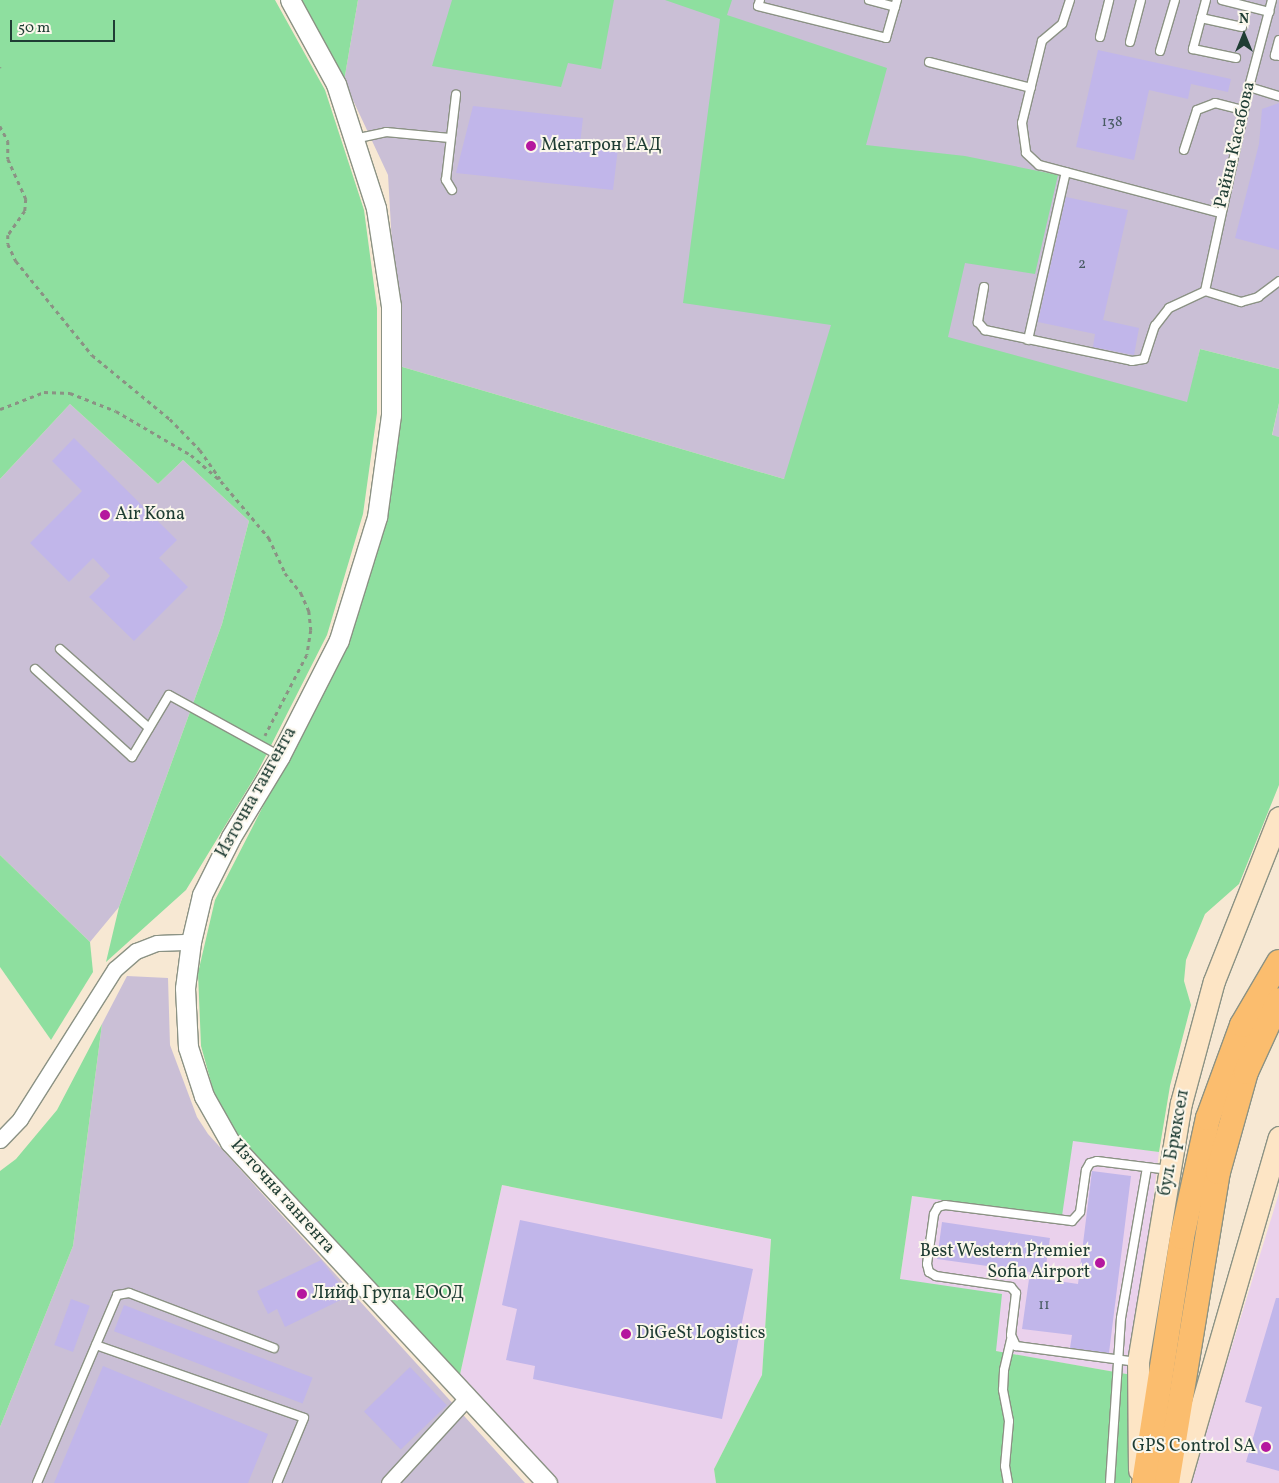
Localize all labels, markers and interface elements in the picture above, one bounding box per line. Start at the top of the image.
scale bar [12,10,118,42]
north arrow [1219,10,1269,60]
text: N [1239,10,1249,29]
text: 50 m [18,18,50,39]
street label: Райна Касабова [1211,80,1261,210]
house number: 138 [1101,114,1123,132]
place label: Мегатрон ЕАД [541,135,662,157]
marker: Мегатрон ЕАД [525,140,537,152]
house number: 2 [1078,256,1086,274]
place label: Air Kona [115,504,185,526]
marker: Air Kona [99,509,111,521]
street label: Източна тангента [212,723,302,863]
street label: бул. Брюксел [1155,1088,1195,1198]
street label: Източна тангента [225,1135,339,1259]
place label: Best Western Premier Sofia Airport [919,1242,1090,1284]
marker: Best Western Premier Sofia Airport [1094,1257,1106,1269]
place label: Лийф Група ЕООД [312,1283,464,1305]
marker: Лийф Група ЕООД [296,1288,308,1300]
house number: 11 [1038,1297,1050,1315]
place label: DiGeSt Logistics [636,1323,766,1345]
marker: DiGeSt Logistics [620,1328,632,1340]
place label: GPS Control SA [1132,1436,1256,1458]
marker: GPS Control SA [1260,1441,1272,1453]

